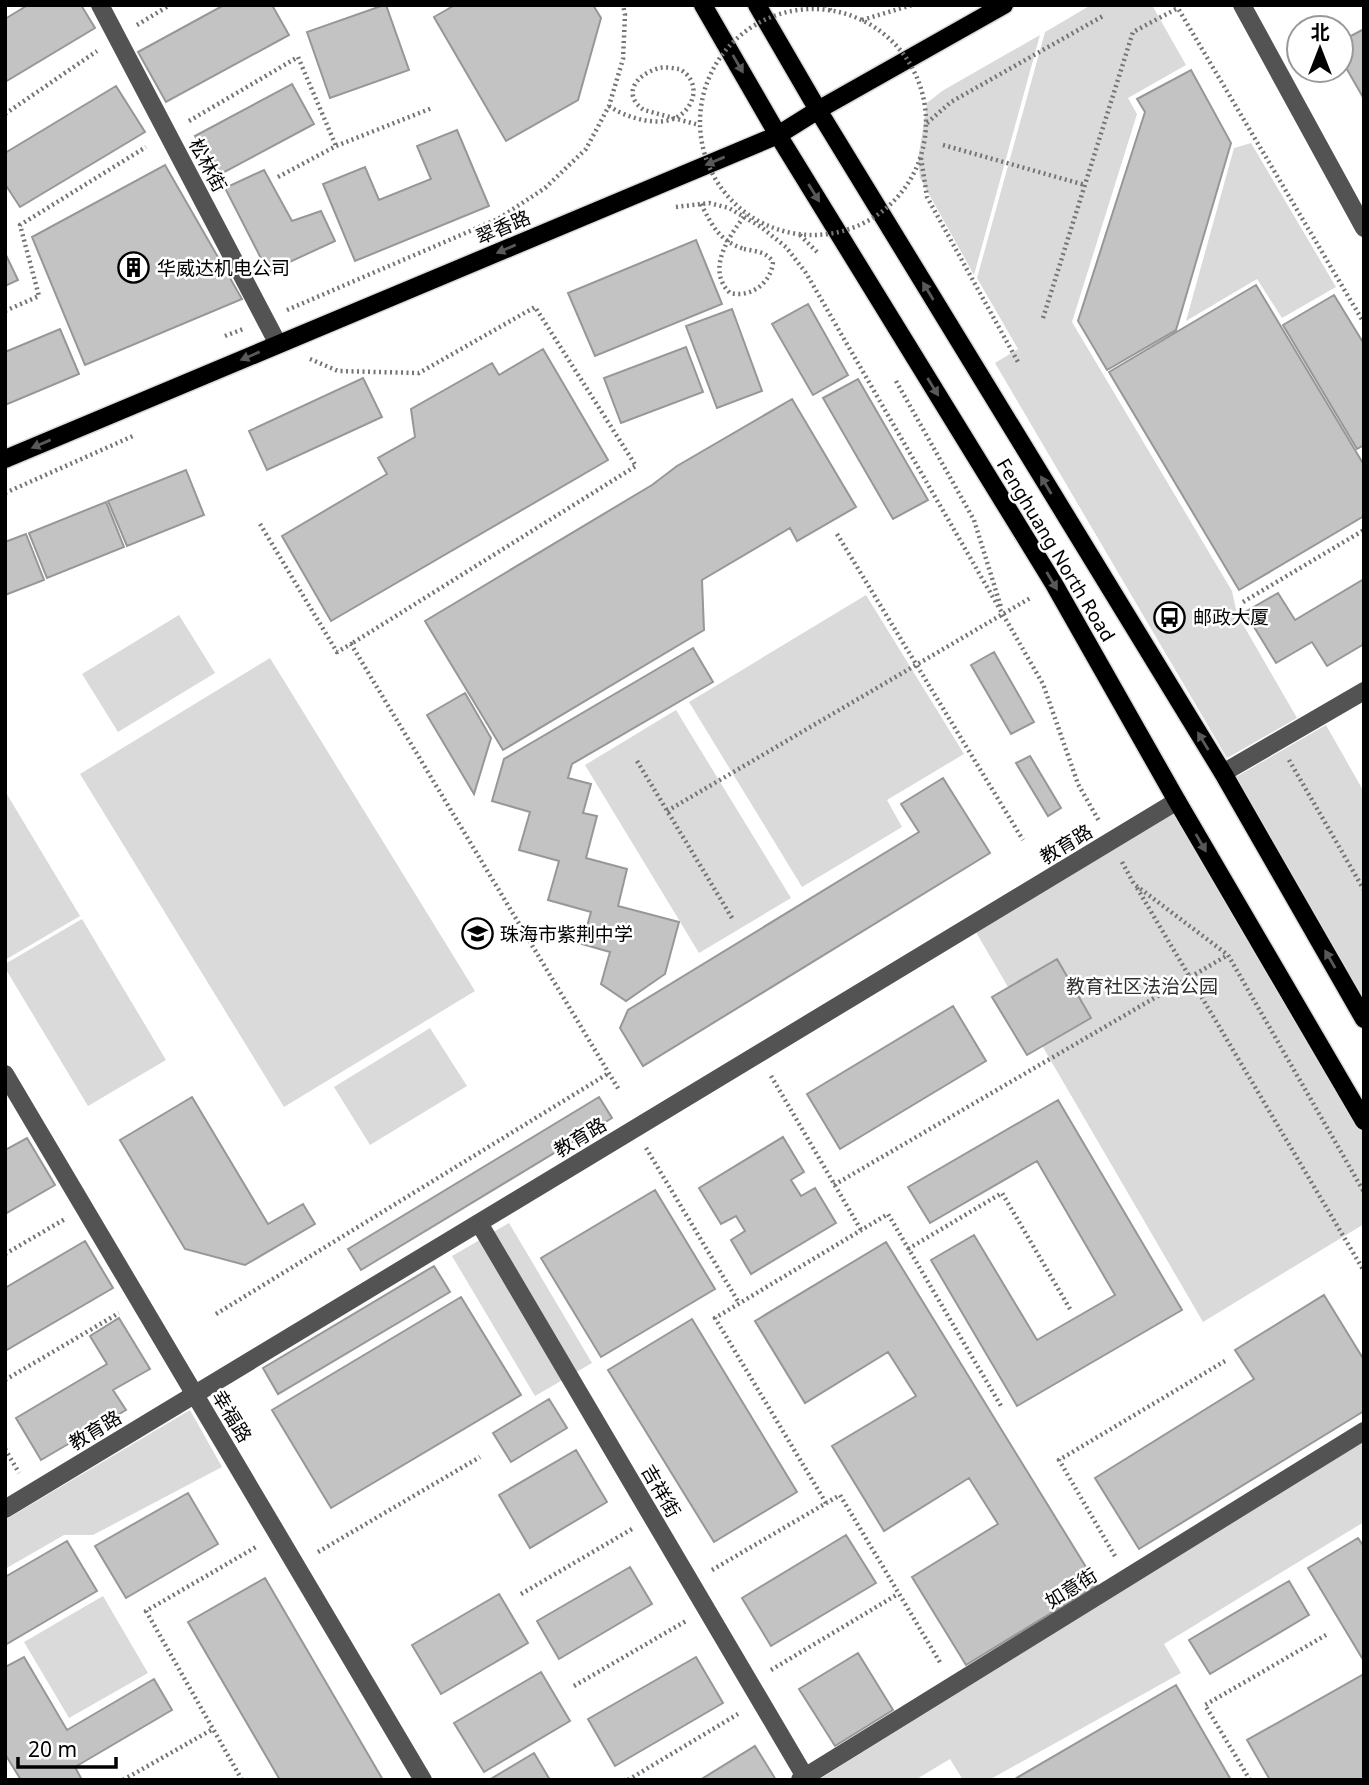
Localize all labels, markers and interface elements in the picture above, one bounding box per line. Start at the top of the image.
north arrow [1285,14,1355,84]
text: 北 [1310,19,1330,45]
one-way arrow [731,55,744,74]
street label: 松林街 [183,134,233,196]
one-way arrow [705,156,726,167]
one-way arrow [808,184,820,203]
street label: 翠香路 [472,204,534,250]
one-way arrow [495,244,516,255]
building icon: 华威达机电公司 [117,251,151,285]
place label: 华威达机电公司 [157,255,290,281]
one-way arrow [921,281,934,300]
one-way arrow [240,351,261,362]
one-way arrow [926,377,939,397]
one-way arrow [31,438,51,450]
street label: Fenghuang North Road [991,454,1121,646]
one-way arrow [1040,475,1053,494]
one-way arrow [1046,572,1058,591]
bus stop icon: 邮政大厦 [1153,600,1187,634]
place label: 邮政大厦 [1193,604,1269,630]
one-way arrow [1197,732,1210,751]
street label: 教育路 [1035,818,1097,870]
one-way arrow [1195,833,1207,852]
school or university icon: 珠海市紫荆中学 [460,917,494,951]
place label: 珠海市紫荆中学 [500,921,633,947]
one-way arrow [1324,950,1336,969]
park label: 教育社区法治公园 [1066,973,1218,999]
street label: 教育路 [549,1111,611,1163]
street label: 幸福路 [206,1385,258,1447]
street label: 教育路 [64,1404,126,1456]
street label: 吉祥街 [635,1460,687,1522]
street label: 如意街 [1040,1562,1102,1614]
scale bar [18,1726,116,1770]
text: 20 m [28,1735,77,1763]

